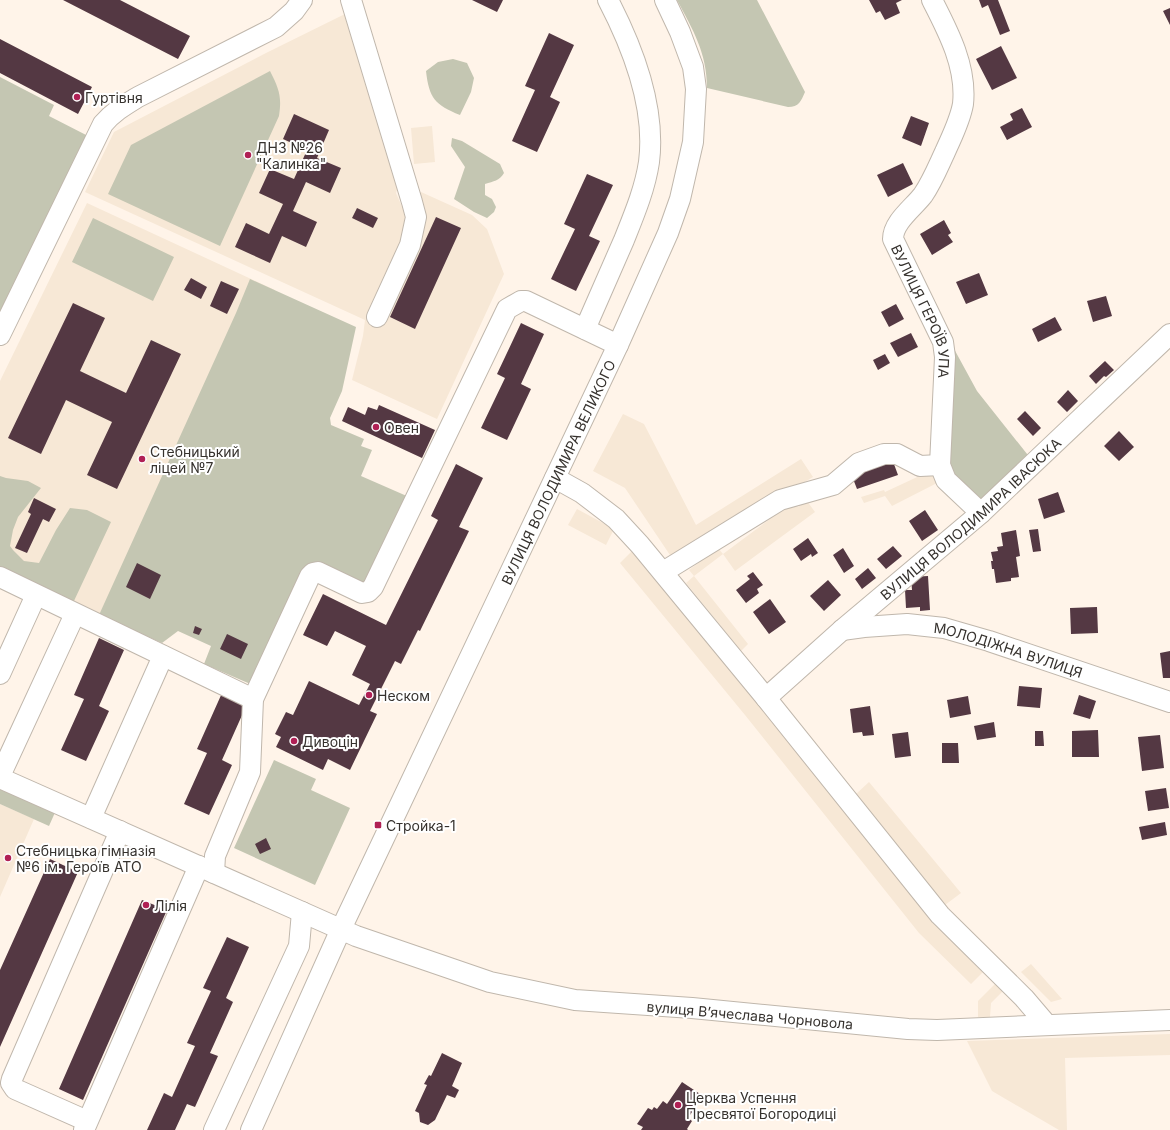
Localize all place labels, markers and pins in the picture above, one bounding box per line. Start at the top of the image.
place label: Гуртівня [85,89,143,106]
marker: Гуртівня [72,92,82,102]
place label: ДНЗ №26 "Калинка" [256,139,326,172]
marker: ДНЗ №26 "Калинка" [243,150,253,160]
place label: Овен [384,419,419,436]
marker: Овен [371,422,381,432]
place label: Стебницький ліцей №7 [150,443,240,476]
marker: Стебницький ліцей №7 [137,454,147,464]
place label: Неском [377,687,430,704]
marker: Неском [364,690,374,700]
place label: Дивоцін [302,733,358,750]
marker: Дивоцін [289,736,299,746]
place label: Стройка-1 [386,817,456,834]
marker: Стройка-1 [373,820,383,830]
place label: Стебницька гімназія №6 ім. Героїв АТО [16,842,156,875]
marker: Стебницька гімназія №6 ім. Героїв АТО [3,853,13,863]
place label: Лілія [154,897,187,914]
marker: Лілія [141,900,151,910]
place label: Церква Успення Пресвятої Богородиці [686,1089,836,1122]
marker: Церква Успення Пресвятої Богородиці [673,1100,683,1110]

